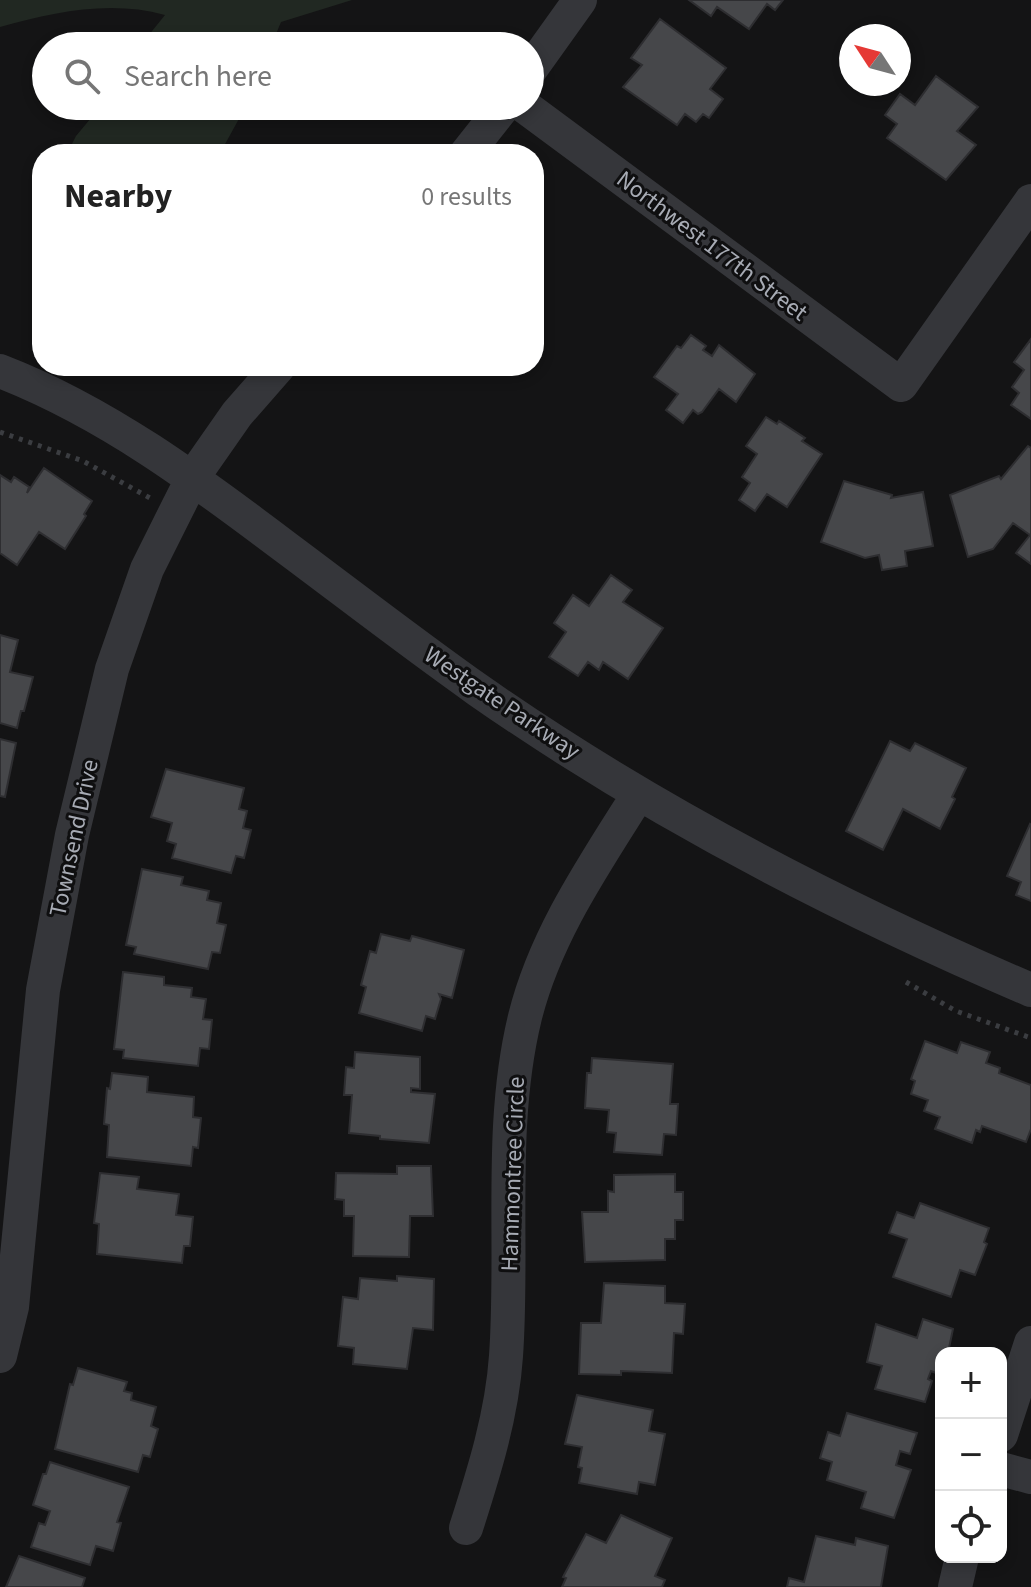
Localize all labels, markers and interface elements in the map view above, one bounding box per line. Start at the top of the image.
north arrow [839,24,911,96]
search box [32,32,544,120]
icon: search [60,54,104,98]
text: Search here [124,55,272,98]
street label: Northwest 177th Street [609,162,815,330]
text: Nearby [64,172,172,221]
text: 0 results [421,178,512,215]
street label: Westgate Parkway [417,638,587,768]
street label: Townsend Drive [40,756,108,920]
street label: Hammontree Circle [492,1076,534,1272]
map controls [935,1347,1007,1563]
button: + [935,1347,1007,1419]
button: − [935,1419,1007,1491]
button: locate [935,1491,1007,1563]

